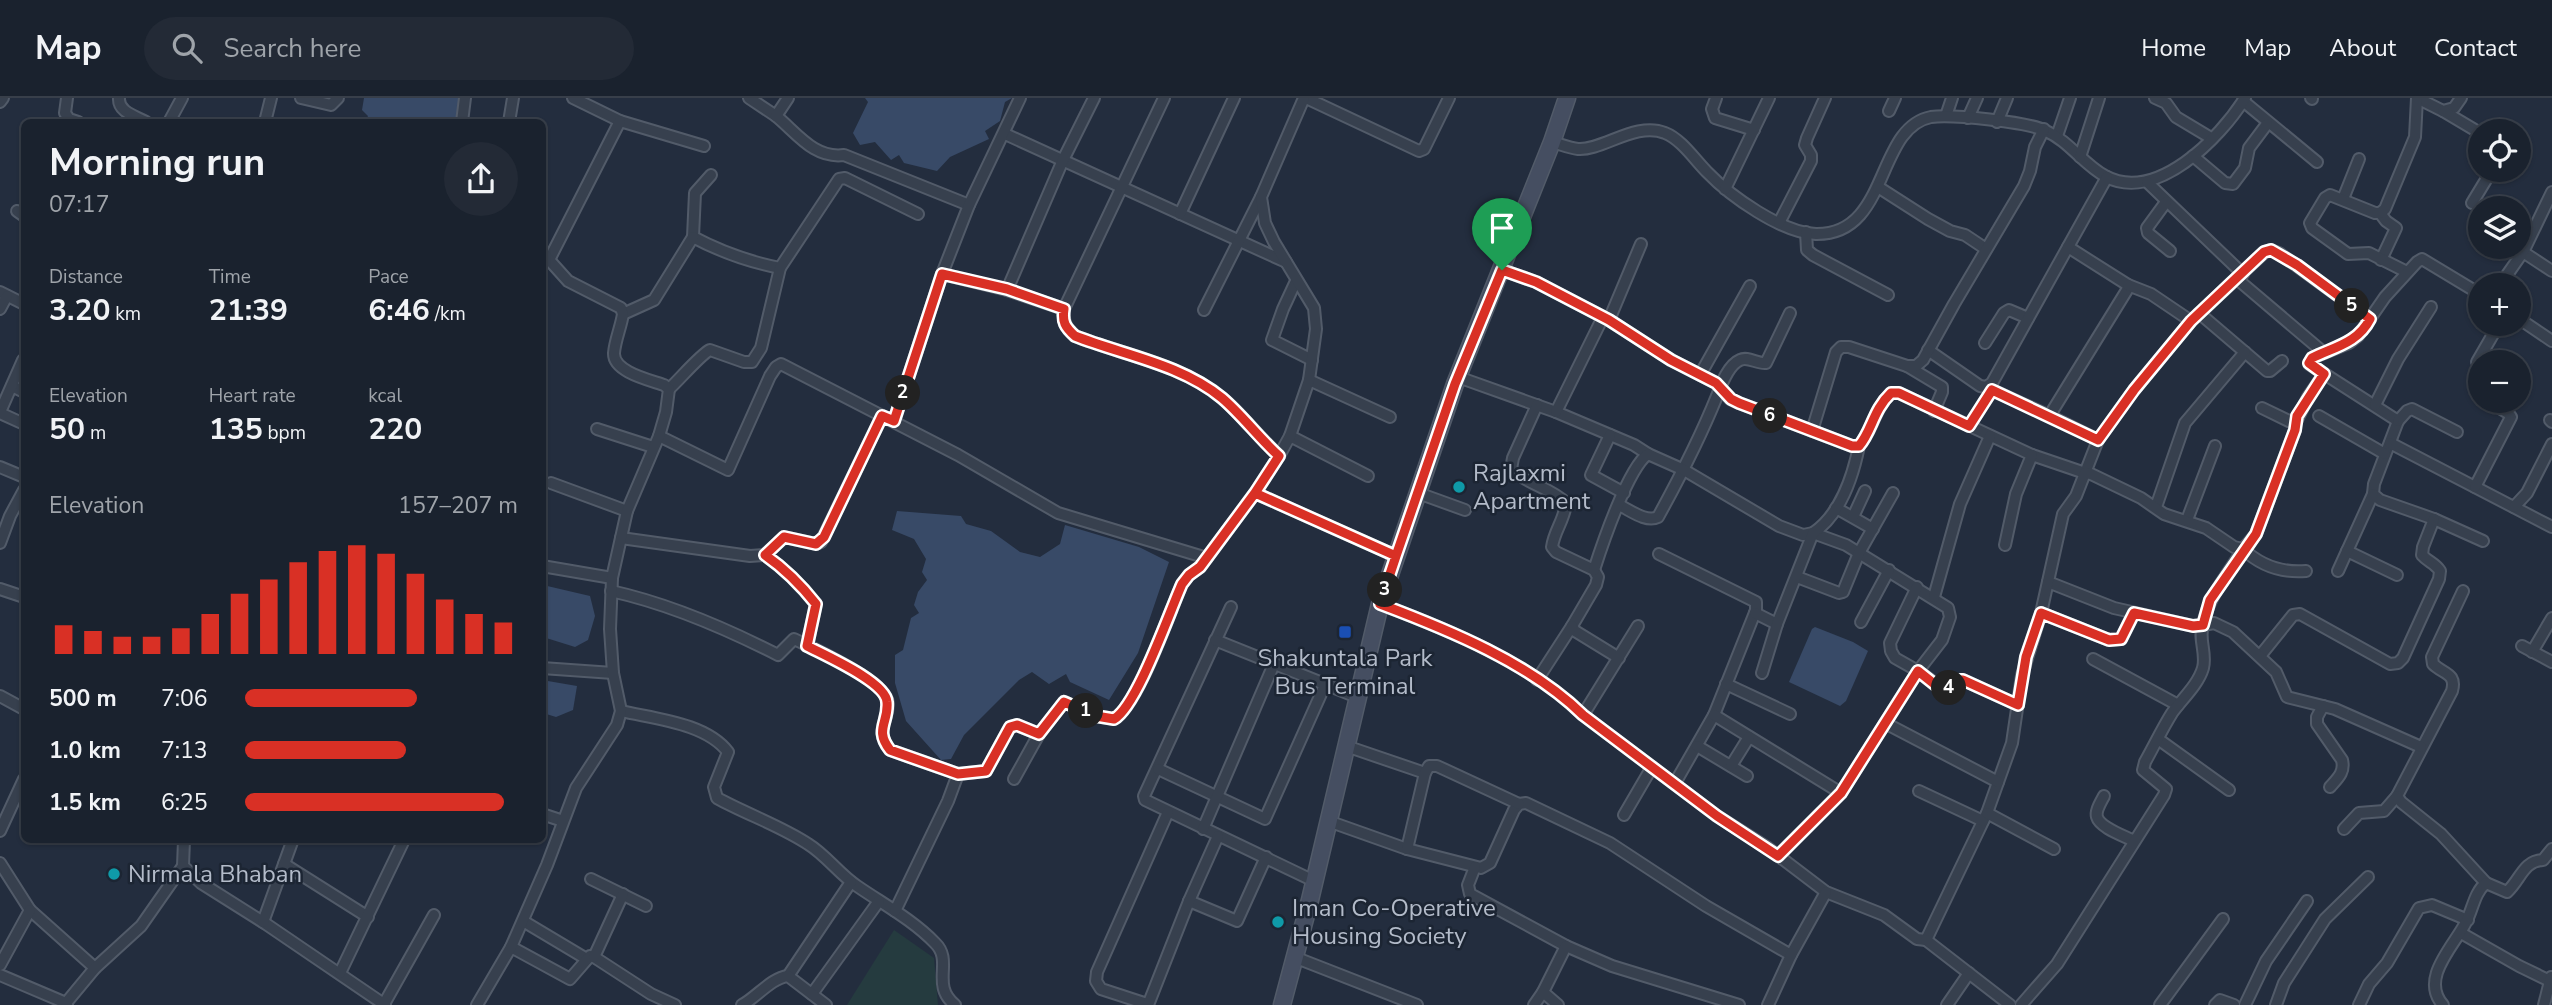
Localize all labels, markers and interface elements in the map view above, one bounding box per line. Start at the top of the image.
search box [144,17,634,80]
text: Map [35,26,102,71]
icon: search [168,29,206,67]
text: Search here [224,31,361,66]
text: Home [2141,32,2206,64]
text: Map [2244,32,2291,64]
text: About [2329,32,2396,64]
text: Contact [2434,32,2517,64]
map controls [2468,119,2531,413]
button: locate [2468,119,2531,182]
text: Morning run [49,137,265,188]
button: share [444,142,518,216]
text: 07:17 [49,189,109,220]
button: layers [2468,196,2531,259]
pin [1472,198,1532,270]
icon: arrive [1483,209,1521,247]
text: Distance [49,264,123,290]
text: Time [209,264,251,290]
text: Pace [368,264,409,290]
button: + [2468,273,2531,336]
pin: 5 [2334,288,2370,324]
text: 3.20 [49,290,110,331]
text: 21:39 [209,290,288,331]
text: 6:46 [368,290,430,331]
text: 5 [2346,292,2357,318]
text: km [110,301,141,327]
text: /km [430,301,466,327]
button: − [2468,350,2531,413]
pin: 2 [886,376,920,410]
text: 2 [897,379,908,405]
text: Elevation [49,383,128,409]
text: Heart rate [209,383,296,409]
text: kcal [368,383,402,409]
pin: 6 [1752,398,1788,434]
text: 6 [1764,402,1775,428]
text: 50 [49,409,85,450]
text: 135 [209,409,263,450]
text: 220 [368,409,422,450]
text: m [85,420,106,446]
text: bpm [263,420,306,446]
place label: Rajlaxmi Apartment [1473,457,1591,517]
marker: Rajlaxmi Apartment [1451,479,1467,495]
text: Elevation [49,490,144,521]
text: 157–207 m [398,490,518,521]
pin: 3 [1368,573,1402,608]
text: 3 [1379,576,1390,602]
marker: Shakuntala Park Bus Terminal [1337,624,1353,640]
place label: Shakuntala Park Bus Terminal [1257,642,1434,702]
pin: 4 [1932,670,1966,706]
text: 4 [1943,674,1954,700]
text: 500 m [49,683,117,714]
text: 7:06 [161,683,208,714]
pin: 1 [1068,694,1104,728]
text: 1 [1080,697,1091,723]
text: 1.0 km [49,735,121,766]
text: 7:13 [161,735,208,766]
text: 1.5 km [49,787,121,818]
text: 6:25 [161,787,208,818]
place label: Nirmala Bhaban [128,858,302,890]
marker: Nirmala Bhaban [106,866,122,882]
place label: Iman Co-Operative Housing Society [1292,892,1496,952]
marker: Iman Co-Operative Housing Society [1270,914,1286,930]

